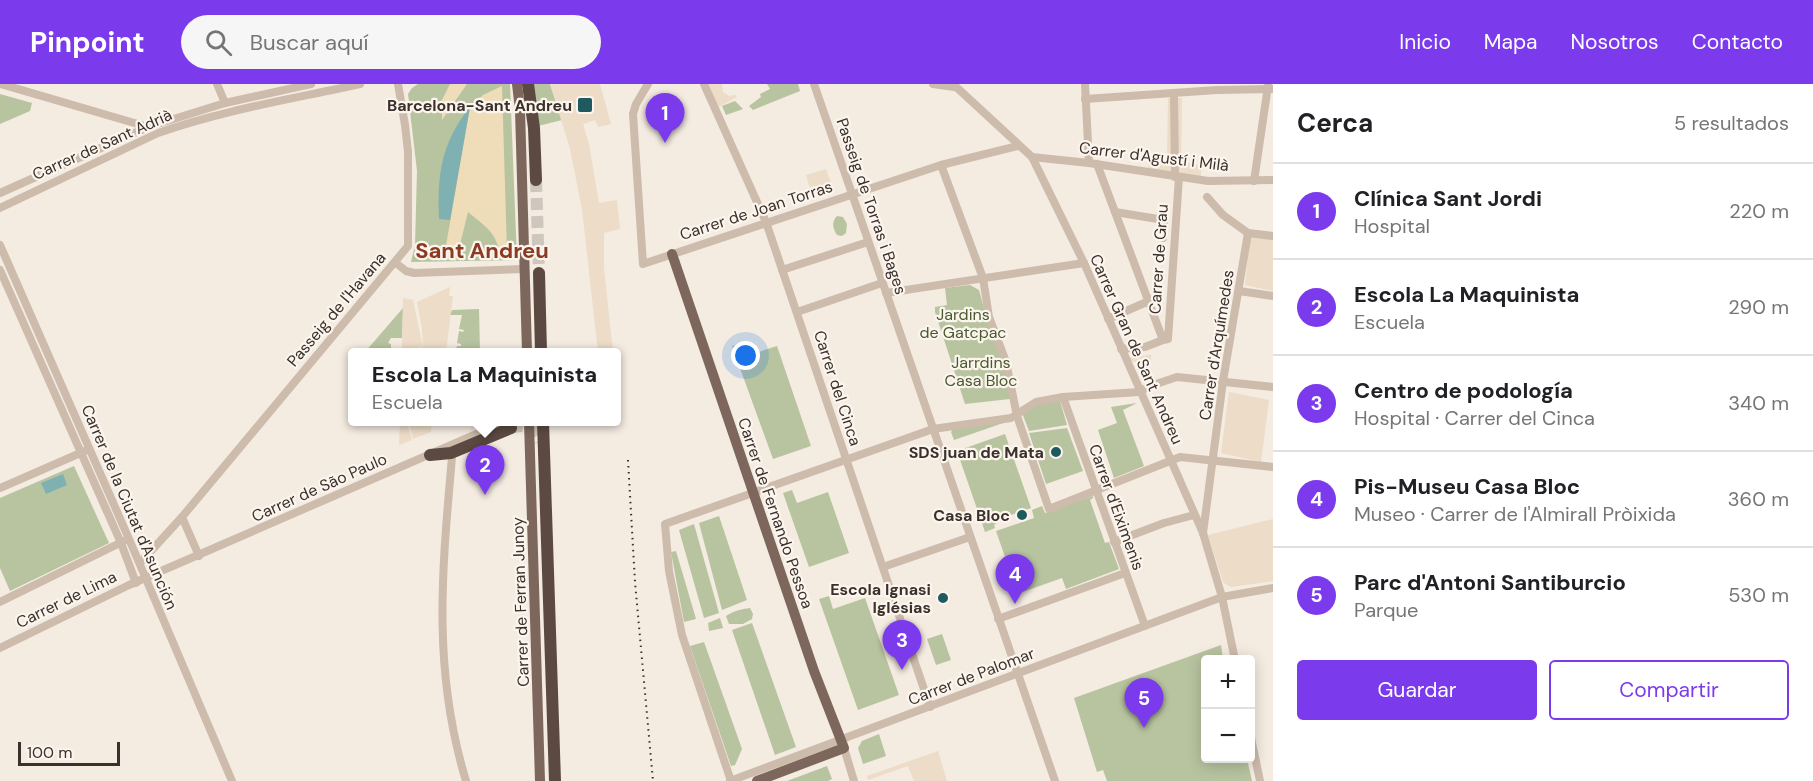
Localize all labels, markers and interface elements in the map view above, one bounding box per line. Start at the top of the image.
search box [181,15,601,69]
text: Pinpoint [30,24,145,61]
icon: search [202,26,235,59]
text: Buscar aquí [250,28,368,57]
text: Inicio [1399,28,1451,56]
text: Mapa [1484,28,1538,56]
text: Nosotros [1571,28,1659,56]
text: Contacto [1692,28,1783,56]
pin: 1 [646,94,684,143]
place label: Barcelona-Sant Andreu [387,95,572,116]
marker: Barcelona-Sant Andreu [576,96,594,114]
street label: Carrer de Sant Adrià [29,104,175,185]
text: Cerca [1297,106,1373,140]
text: 5 resultados [1674,110,1789,136]
street label: Passeig de Torras i Bages [831,115,912,297]
street label: Carrer d'Agustí i Milà [1078,137,1230,176]
street label: Carrer de Joan Torras [677,176,835,245]
text: Clínica Sant Jordi [1354,184,1542,213]
text: 1 [1313,198,1320,224]
text: 220 m [1729,198,1789,224]
street label: Carrer de Grau [1144,203,1173,315]
text: Hospital [1354,213,1430,239]
district label: Sant Andreu [415,236,549,265]
street label: Passeig de l'Havana [282,248,390,371]
street label: Carrer Gran de Sant Andreu [1085,251,1188,448]
street label: Carrer d'Arquímedes [1194,268,1239,422]
text: Escola La Maquinista [1354,280,1579,309]
text: 2 [1311,294,1322,320]
text: 290 m [1728,294,1789,320]
park label: Jardins de Gatcpac [919,304,1007,343]
text: Escuela [1354,309,1425,335]
street label: Carrer del Cinca [809,328,866,449]
your location [731,341,760,370]
popup [348,348,621,426]
park label: Jarrdins Casa Bloc [944,352,1018,391]
text: Escola La Maquinista [372,360,597,389]
text: Centro de podología [1354,376,1573,405]
text: Escuela [372,389,443,415]
text: 3 [1310,390,1323,416]
text: 340 m [1728,390,1789,416]
street label: Carrer de la Ciutat d'Asunción [77,401,182,613]
text: Hospital · Carrer del Cinca [1354,405,1595,431]
street label: Carrer de Fernando Pessoa [733,415,818,611]
street label: Carrer d'Eiximenis [1084,441,1149,573]
place label: SDS juan de Mata [909,442,1044,463]
marker: SDS juan de Mata [1049,445,1063,459]
pin: 2 [466,446,504,495]
street label: Carrer de São Paulo [248,448,390,527]
text: Pis-Museu Casa Bloc [1354,472,1580,501]
text: 4 [1310,486,1323,512]
text: 360 m [1728,486,1789,512]
text: Museo · Carrer de l'Almirall Pròixida [1354,501,1676,527]
place label: Casa Bloc [933,505,1010,526]
marker: Casa Bloc [1015,508,1029,522]
street label: Carrer de Ferran Junoy [507,517,534,687]
pin: 4 [996,554,1034,604]
street label: Carrer de Lima [12,566,120,633]
text: Parc d'Antoni Santiburcio [1354,568,1626,597]
place label: Escola Ignasi Iglésias [830,579,931,618]
text: 5 [1310,582,1323,608]
text: 530 m [1728,582,1789,608]
marker: Escola Ignasi Iglésias [936,591,950,605]
text: Parque [1354,597,1418,623]
pin: 3 [882,620,922,670]
street label: Carrer de Palomar [905,643,1038,710]
map controls [1201,655,1255,763]
button: + [1201,655,1255,709]
button: Guardar [1297,660,1537,720]
button: Compartir [1549,660,1789,720]
pin: 5 [1124,678,1164,728]
button: − [1201,709,1255,763]
scale bar [18,739,120,766]
text: 100 m [27,742,72,763]

